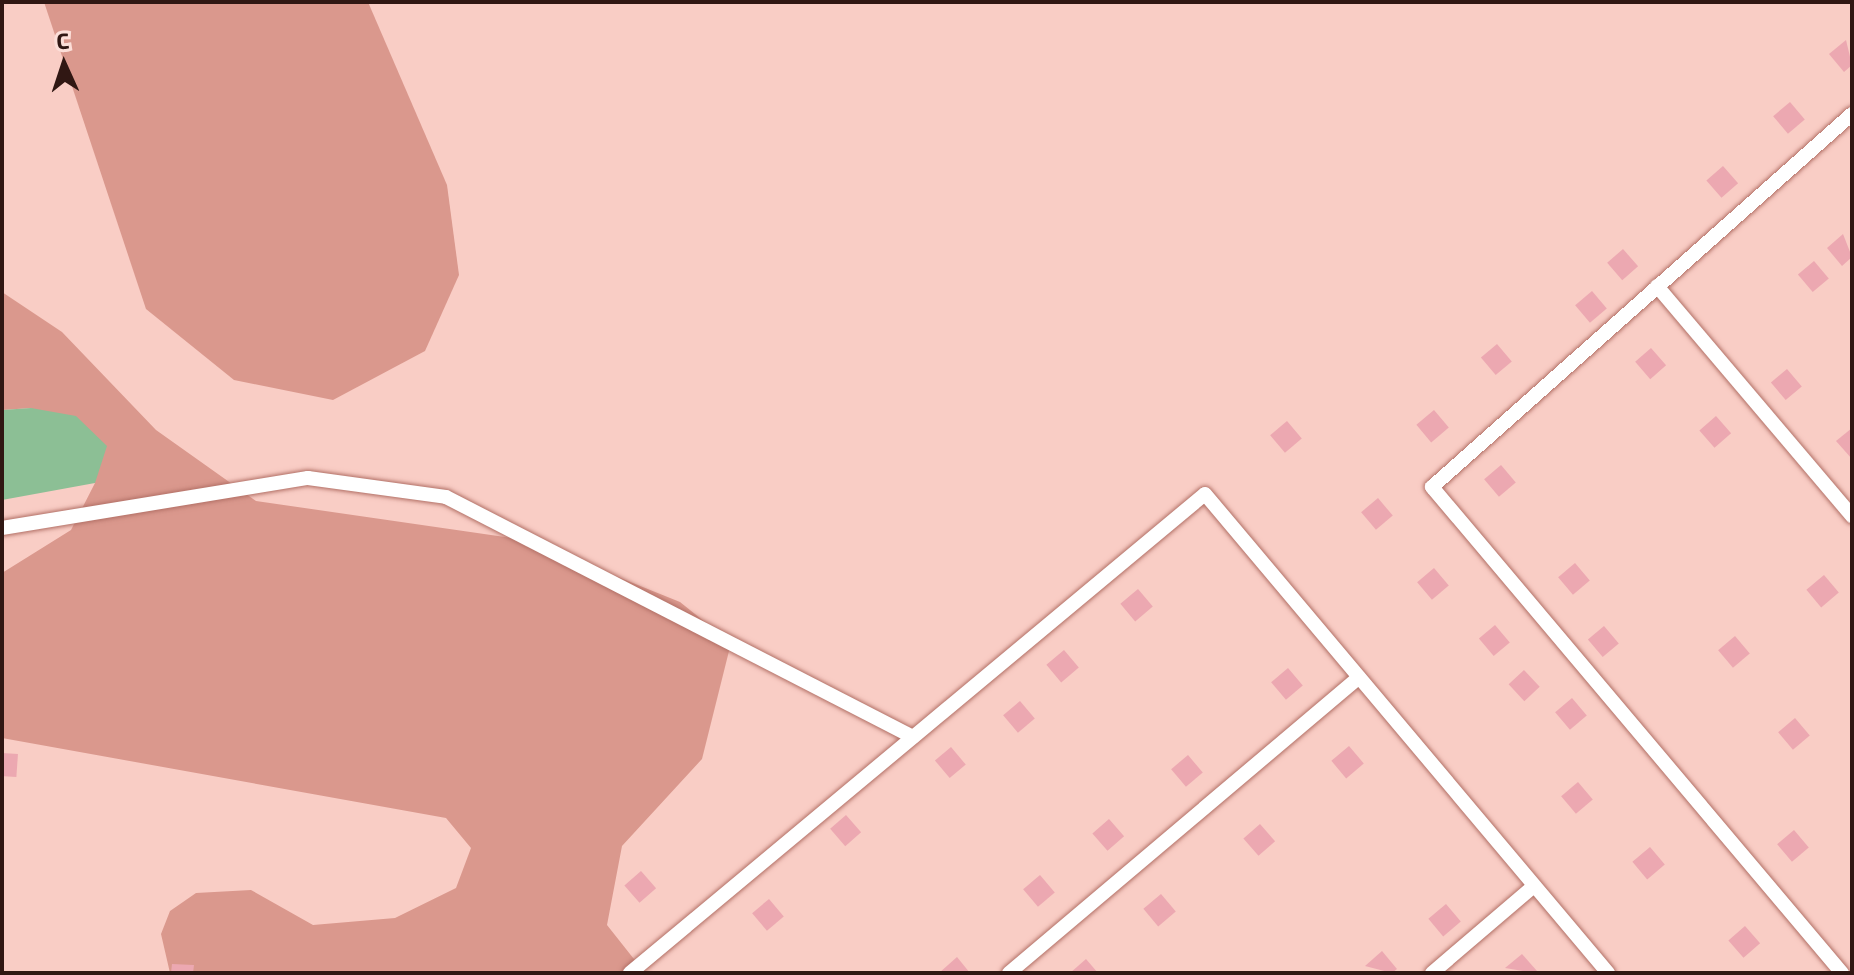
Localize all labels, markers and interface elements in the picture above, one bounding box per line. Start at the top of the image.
north arrow [24,24,104,104]
text: С [56,27,70,53]

